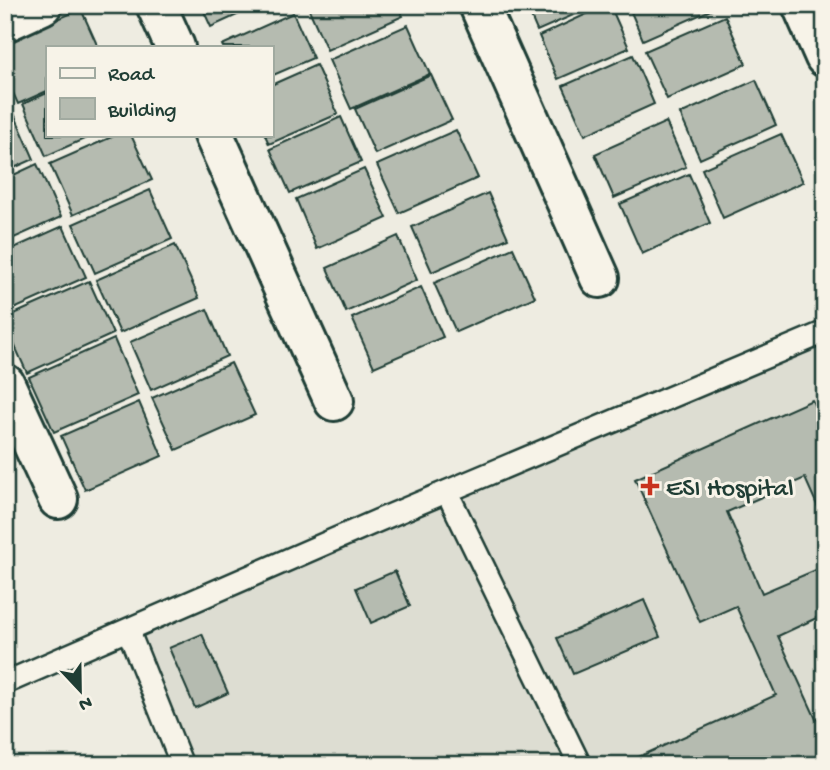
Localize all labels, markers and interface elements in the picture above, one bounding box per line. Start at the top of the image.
legend [46,46,273,136]
text: Road [108,64,156,89]
text: Building [107,100,177,125]
place label: ESI Hospital [666,475,794,506]
marker: ESI Hospital [640,476,660,496]
north arrow [46,654,116,724]
text: N [75,690,95,716]

